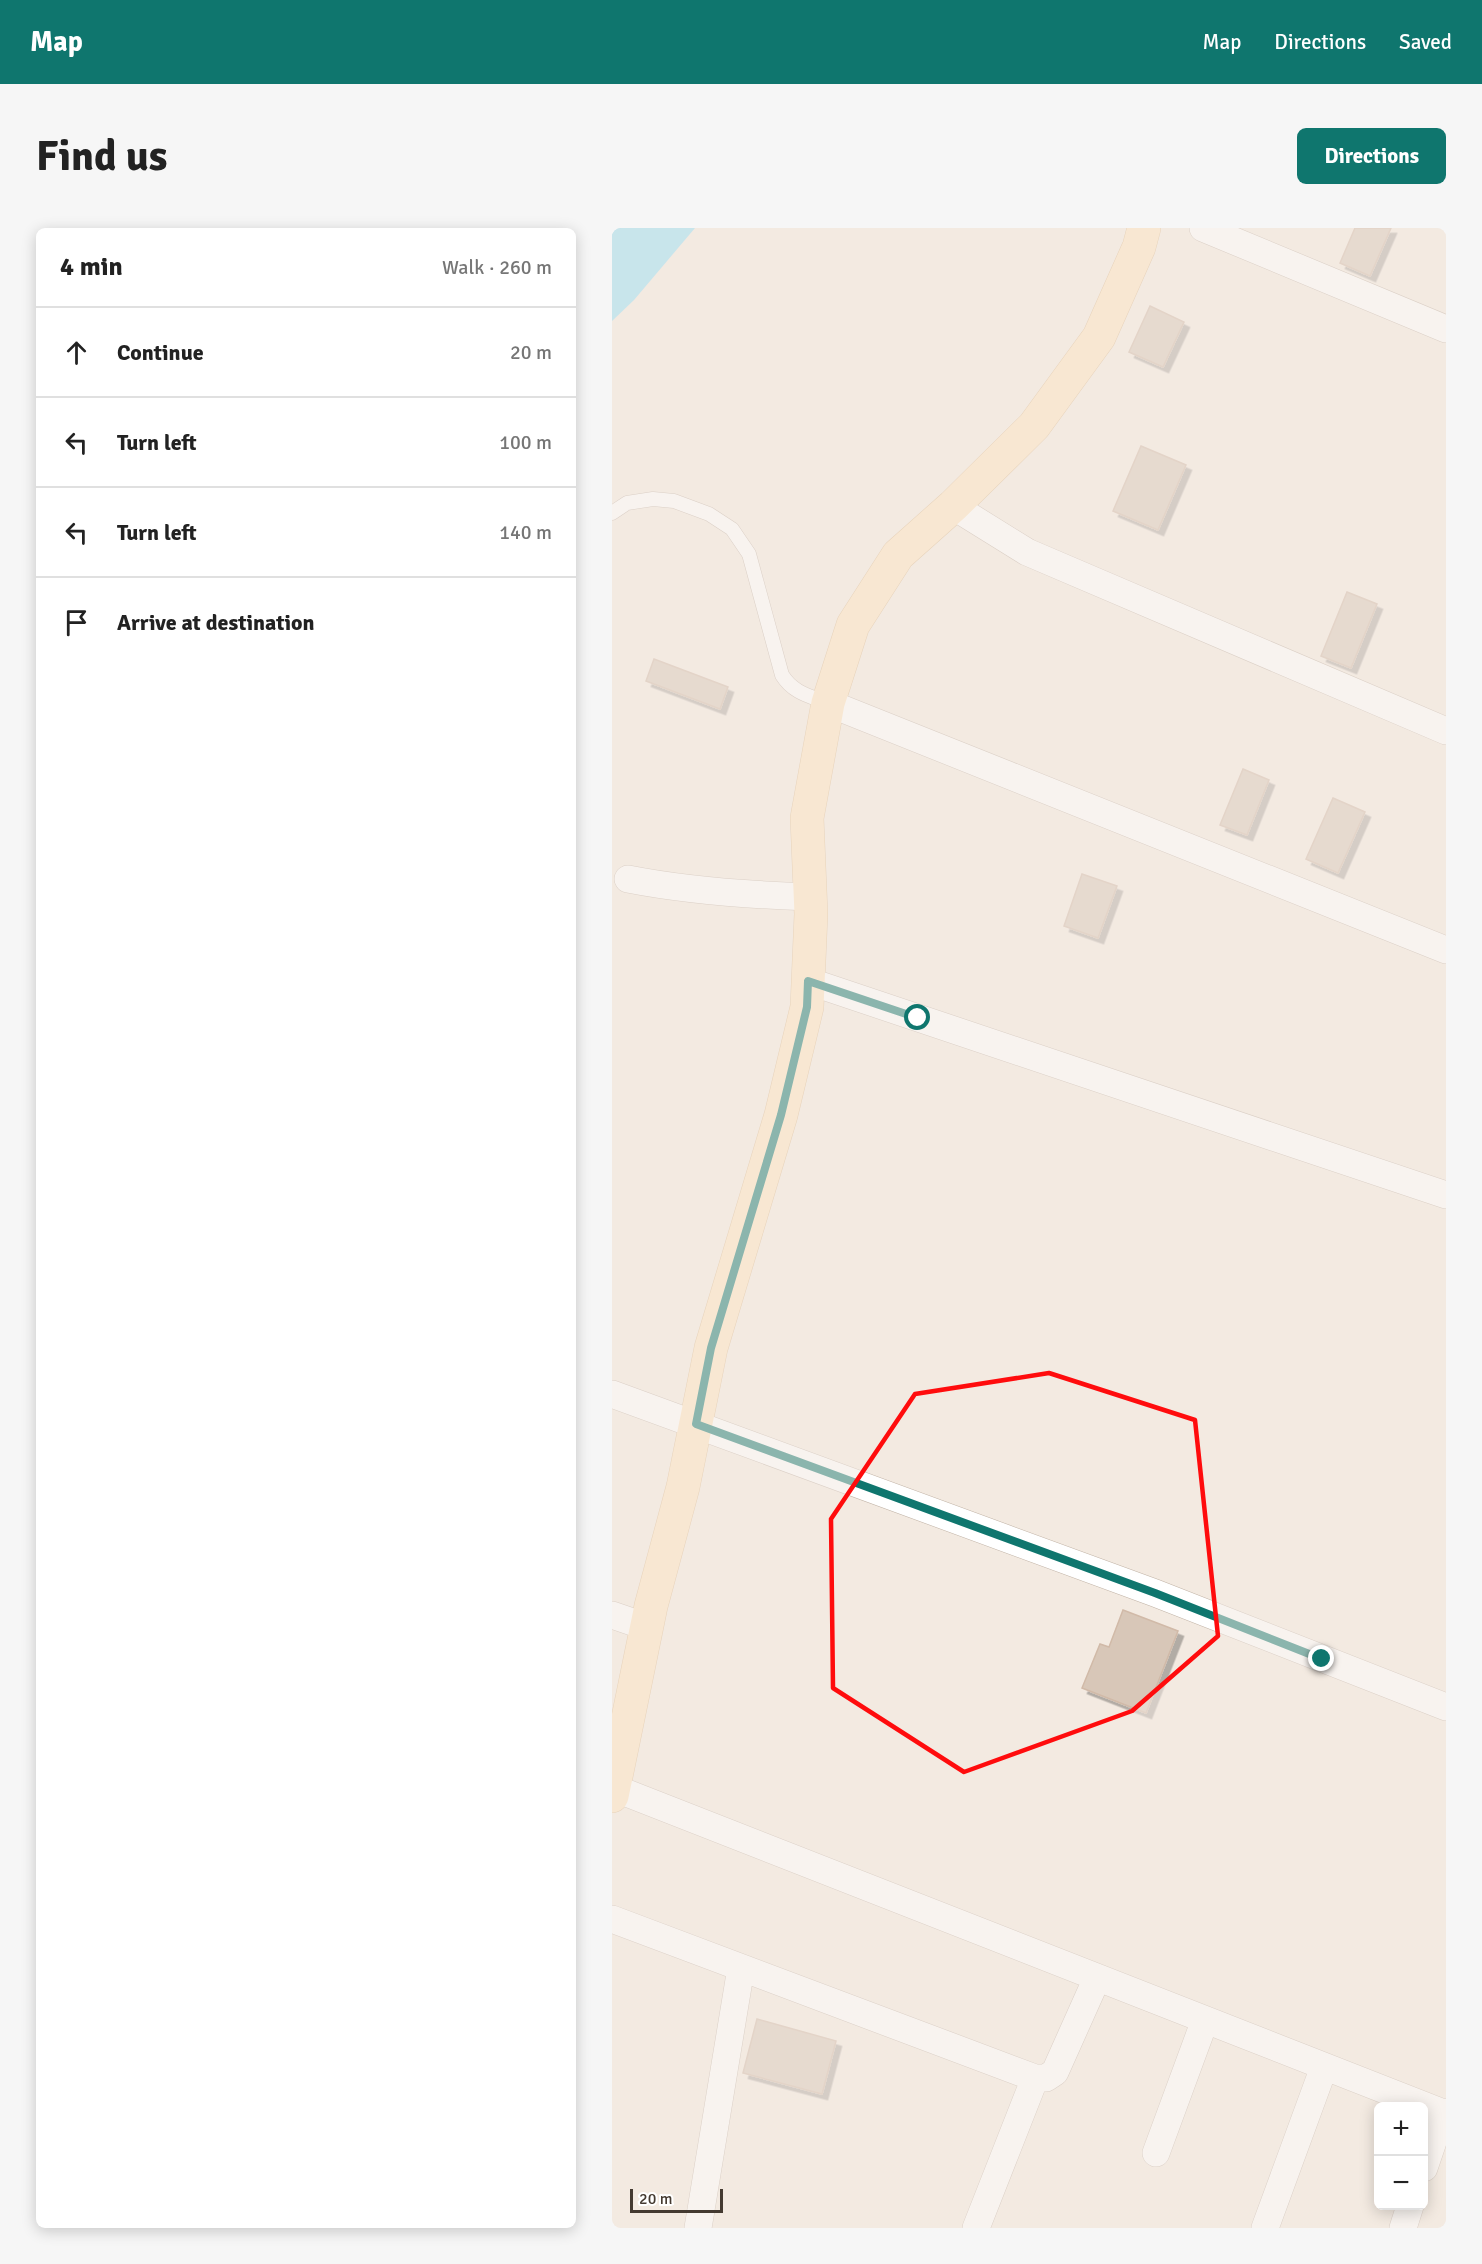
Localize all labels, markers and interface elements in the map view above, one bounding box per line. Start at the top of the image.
text: Map [30,25,83,59]
text: Map [1203,29,1241,55]
text: Directions [1274,29,1366,55]
text: Saved [1399,29,1452,55]
button: Directions [1297,128,1446,184]
text: Find us [36,131,167,182]
text: 4 min [60,251,123,283]
text: Walk · 260 m [442,255,552,280]
icon: ahead [60,336,93,369]
text: Continue [117,339,204,366]
text: 20 m [510,340,552,365]
icon: left [60,426,93,459]
text: Turn left [117,429,197,456]
text: 100 m [499,430,552,455]
icon: left [60,516,93,549]
text: Turn left [117,519,197,546]
text: 140 m [499,520,552,545]
icon: arrive [60,606,93,639]
text: Arrive at destination [117,609,314,636]
route start [904,1004,930,1030]
route end [1308,1645,1334,1671]
map controls [1374,2102,1428,2210]
button: + [1374,2102,1428,2156]
button: − [1374,2156,1428,2210]
scale bar [630,2186,723,2214]
text: 20 m [639,2189,673,2209]

